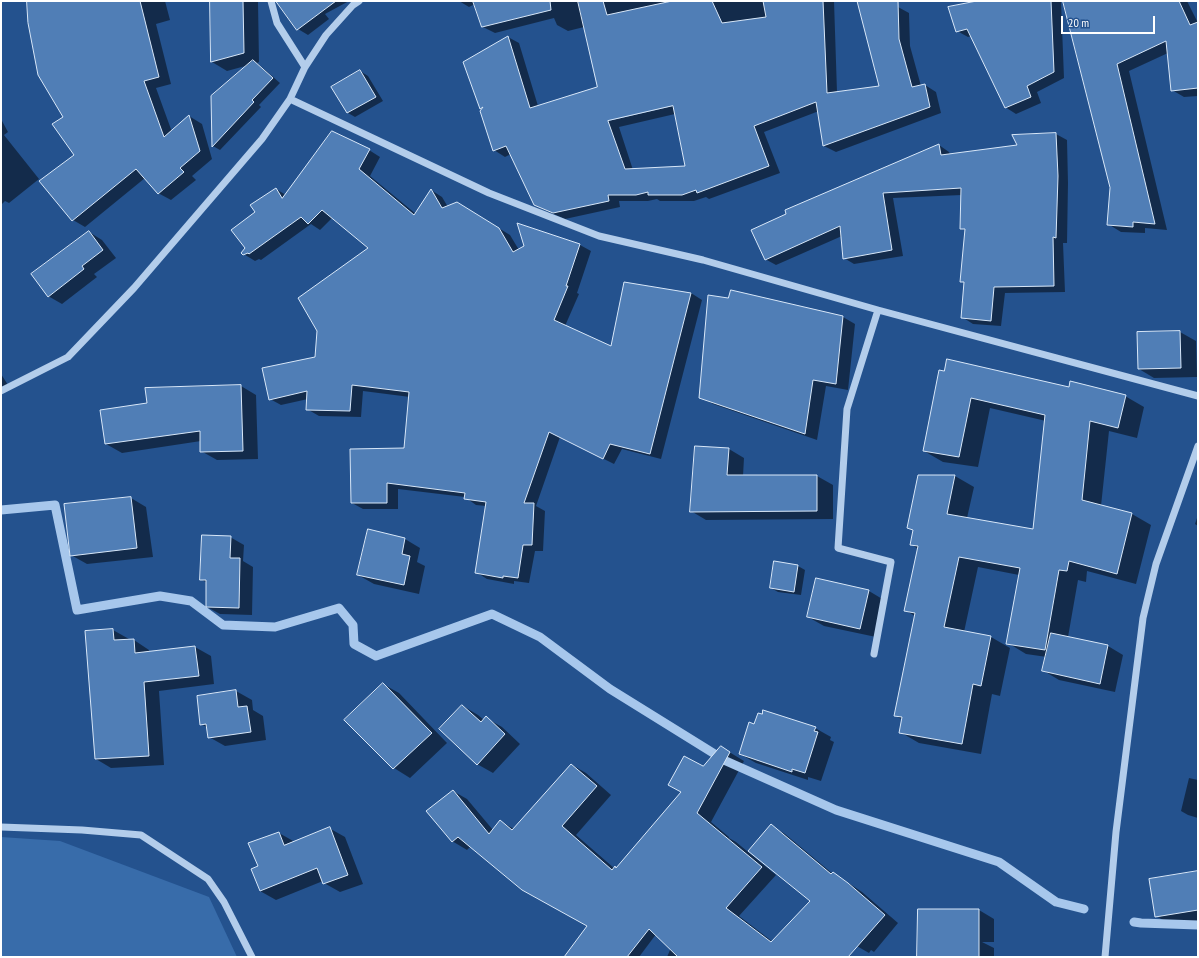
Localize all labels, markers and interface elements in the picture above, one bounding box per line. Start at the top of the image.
scale bar [1063,8,1157,34]
text: 20 m [1068,15,1089,30]

